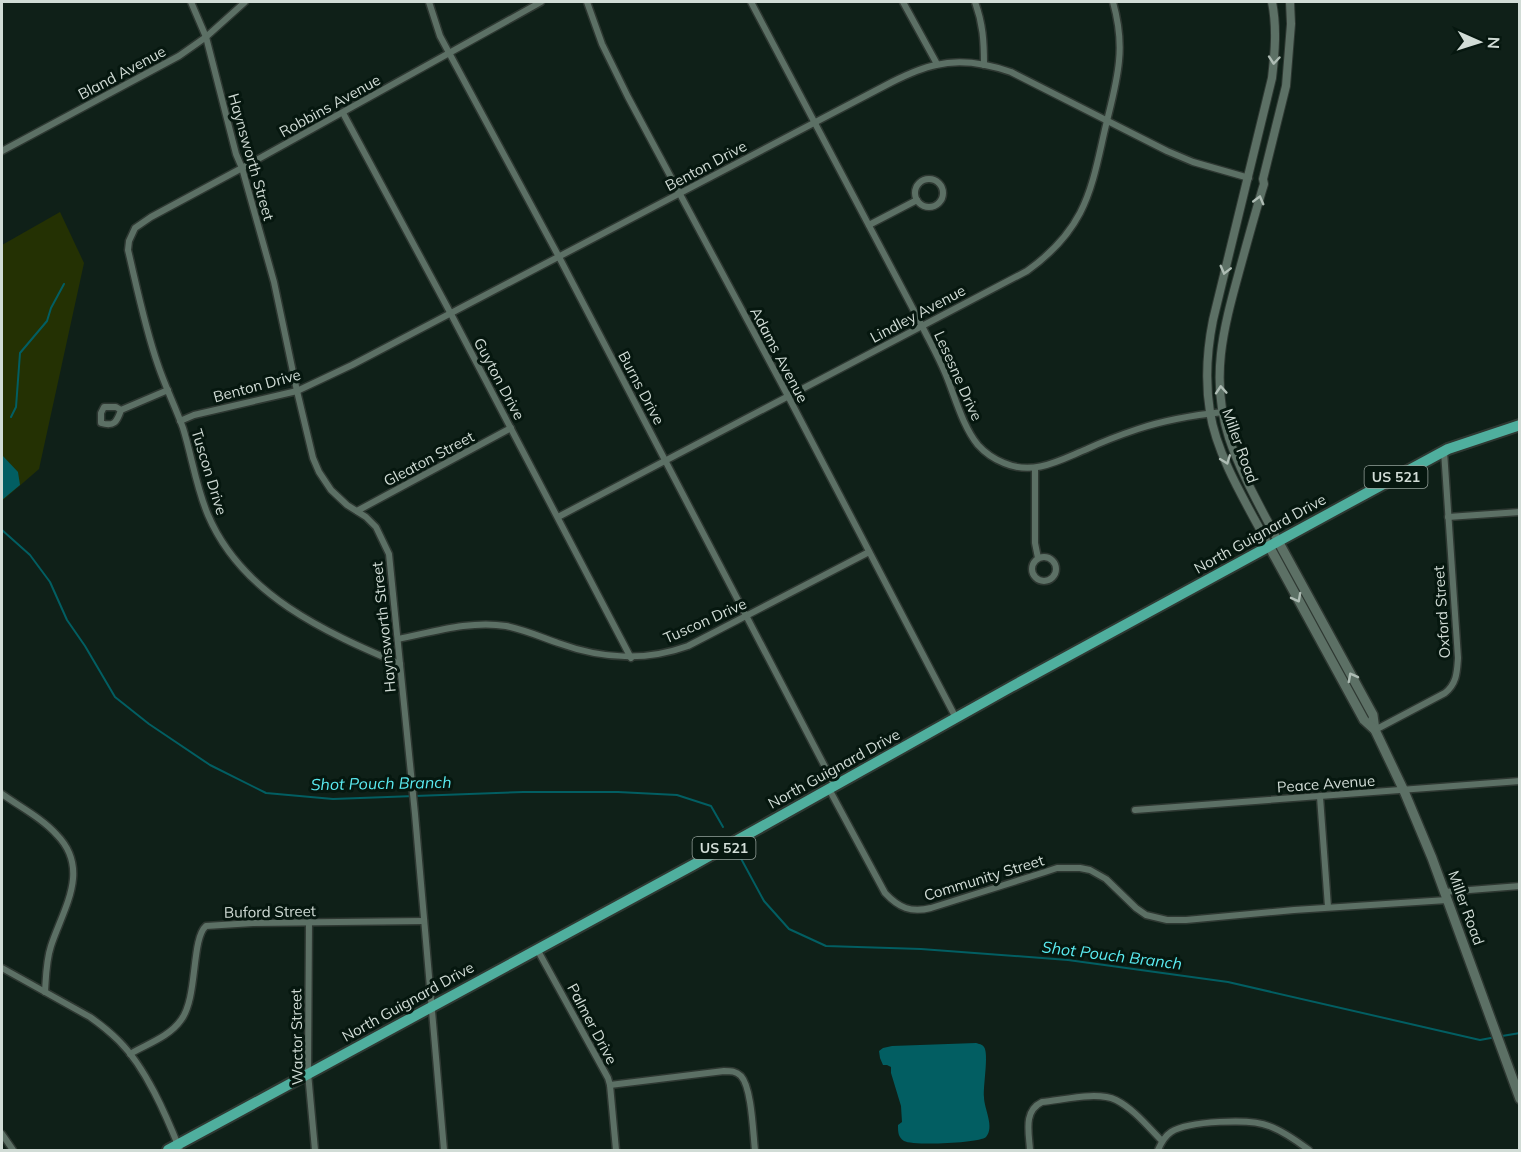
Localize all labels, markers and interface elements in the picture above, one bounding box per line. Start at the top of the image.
north arrow [1449,12,1509,72]
text: N [1484,36,1504,49]
street label: Bland Avenue [75,41,169,104]
one-way arrow [1268,55,1281,64]
street label: Robbins Avenue [276,70,384,141]
street label: Haynsworth Street [224,91,279,223]
street label: Benton Drive [662,136,750,195]
one-way arrow [1252,195,1264,206]
one-way arrow [1220,265,1233,275]
street label: Lindley Avenue [867,280,969,347]
street label: Adams Avenue [746,304,813,406]
street label: Lesesne Drive [930,328,987,424]
street label: Guyton Drive [470,334,529,423]
street label: Burns Drive [614,348,669,428]
street label: Benton Drive [211,365,303,406]
one-way arrow [1214,385,1227,394]
street label: Miller Road [1218,406,1263,486]
street label: Tuscon Drive [187,427,232,517]
street label: Gleaton Street [380,427,477,490]
one-way arrow [1219,454,1231,465]
road number: US 521 [1364,466,1428,488]
street label: North Guignard Drive [1190,489,1329,578]
street label: Haynsworth Street [367,561,400,693]
street label: Oxford Street [1429,565,1454,659]
one-way arrow [1290,592,1301,602]
street label: Tuscon Drive [660,594,749,647]
one-way arrow [1348,672,1359,683]
street label: North Guignard Drive [764,724,903,813]
street label: Peace Avenue [1276,771,1376,796]
water label: Shot Pouch Branch [310,772,452,794]
road number: US 521 [692,837,756,859]
street label: Community Street [922,850,1046,905]
street label: Miller Road [1444,868,1489,948]
street label: Buford Street [224,901,316,922]
water label: Shot Pouch Branch [1041,936,1183,974]
street label: North Guignard Drive [338,957,477,1046]
street label: Palmer Drive [563,980,622,1067]
street label: Wactor Street [286,988,307,1086]

